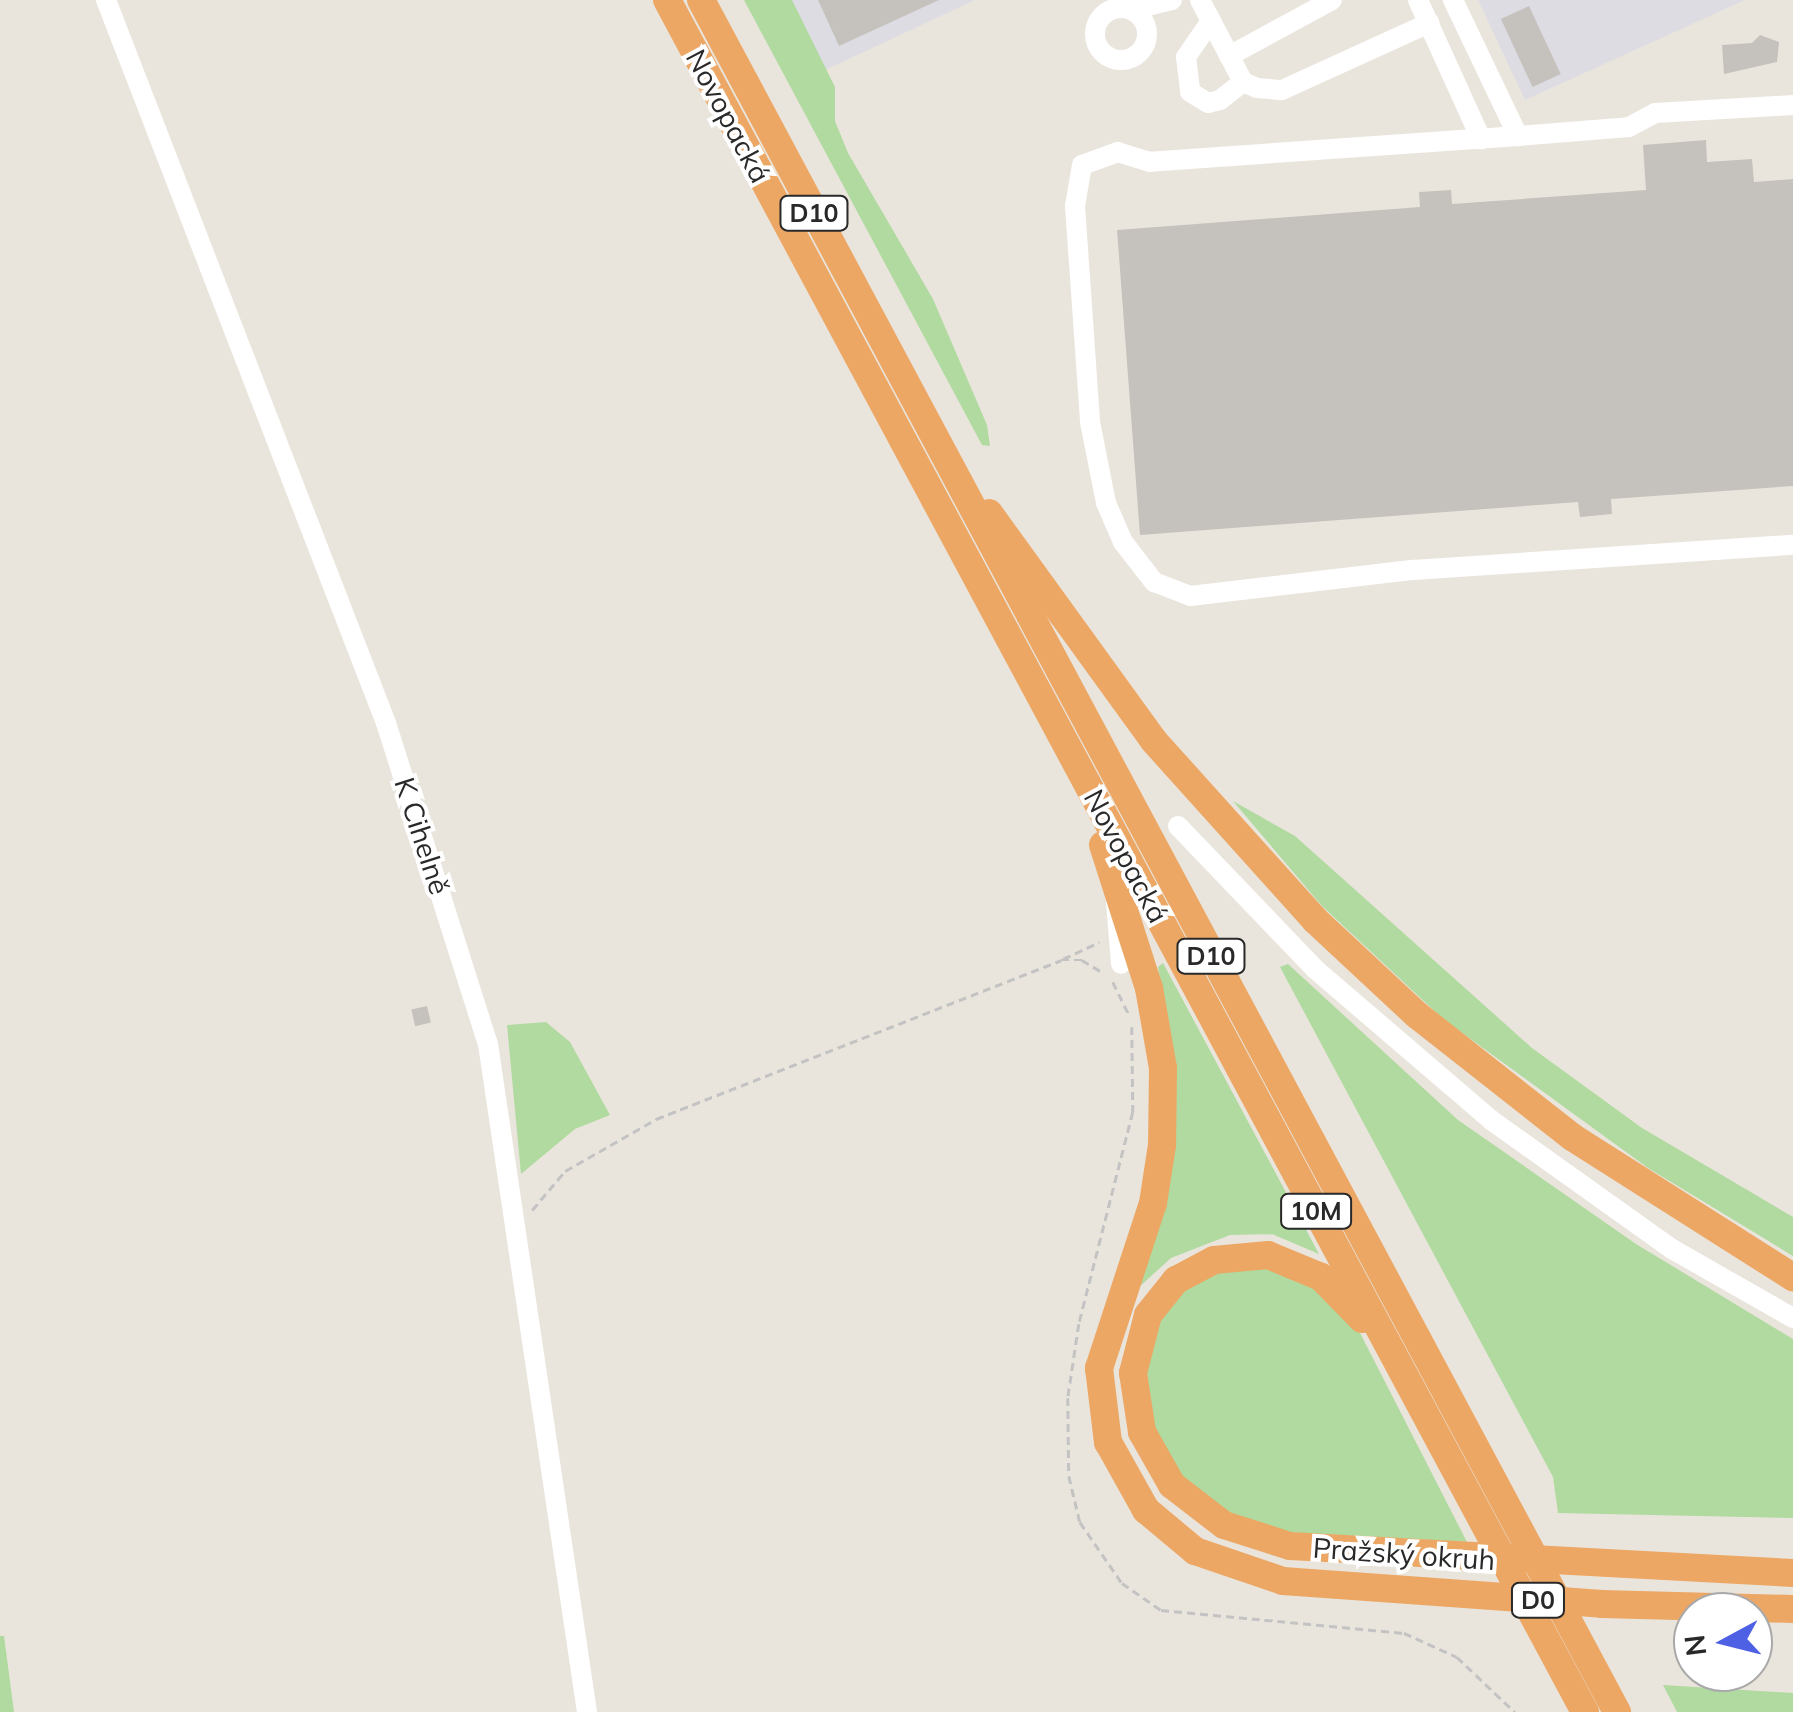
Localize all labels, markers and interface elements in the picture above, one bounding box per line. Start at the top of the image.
street label: Novopacká [679,44,777,188]
road number: D10 [779,193,849,233]
street label: K Cihelně [387,773,457,899]
street label: Novopacká [1077,784,1175,928]
road number: D10 [1176,936,1246,976]
road number: 10M [1278,1191,1354,1231]
street label: Pražský okruh [1312,1531,1496,1577]
road number: D0 [1510,1580,1566,1620]
north arrow [1673,1592,1773,1692]
text: N [1676,1633,1713,1658]

